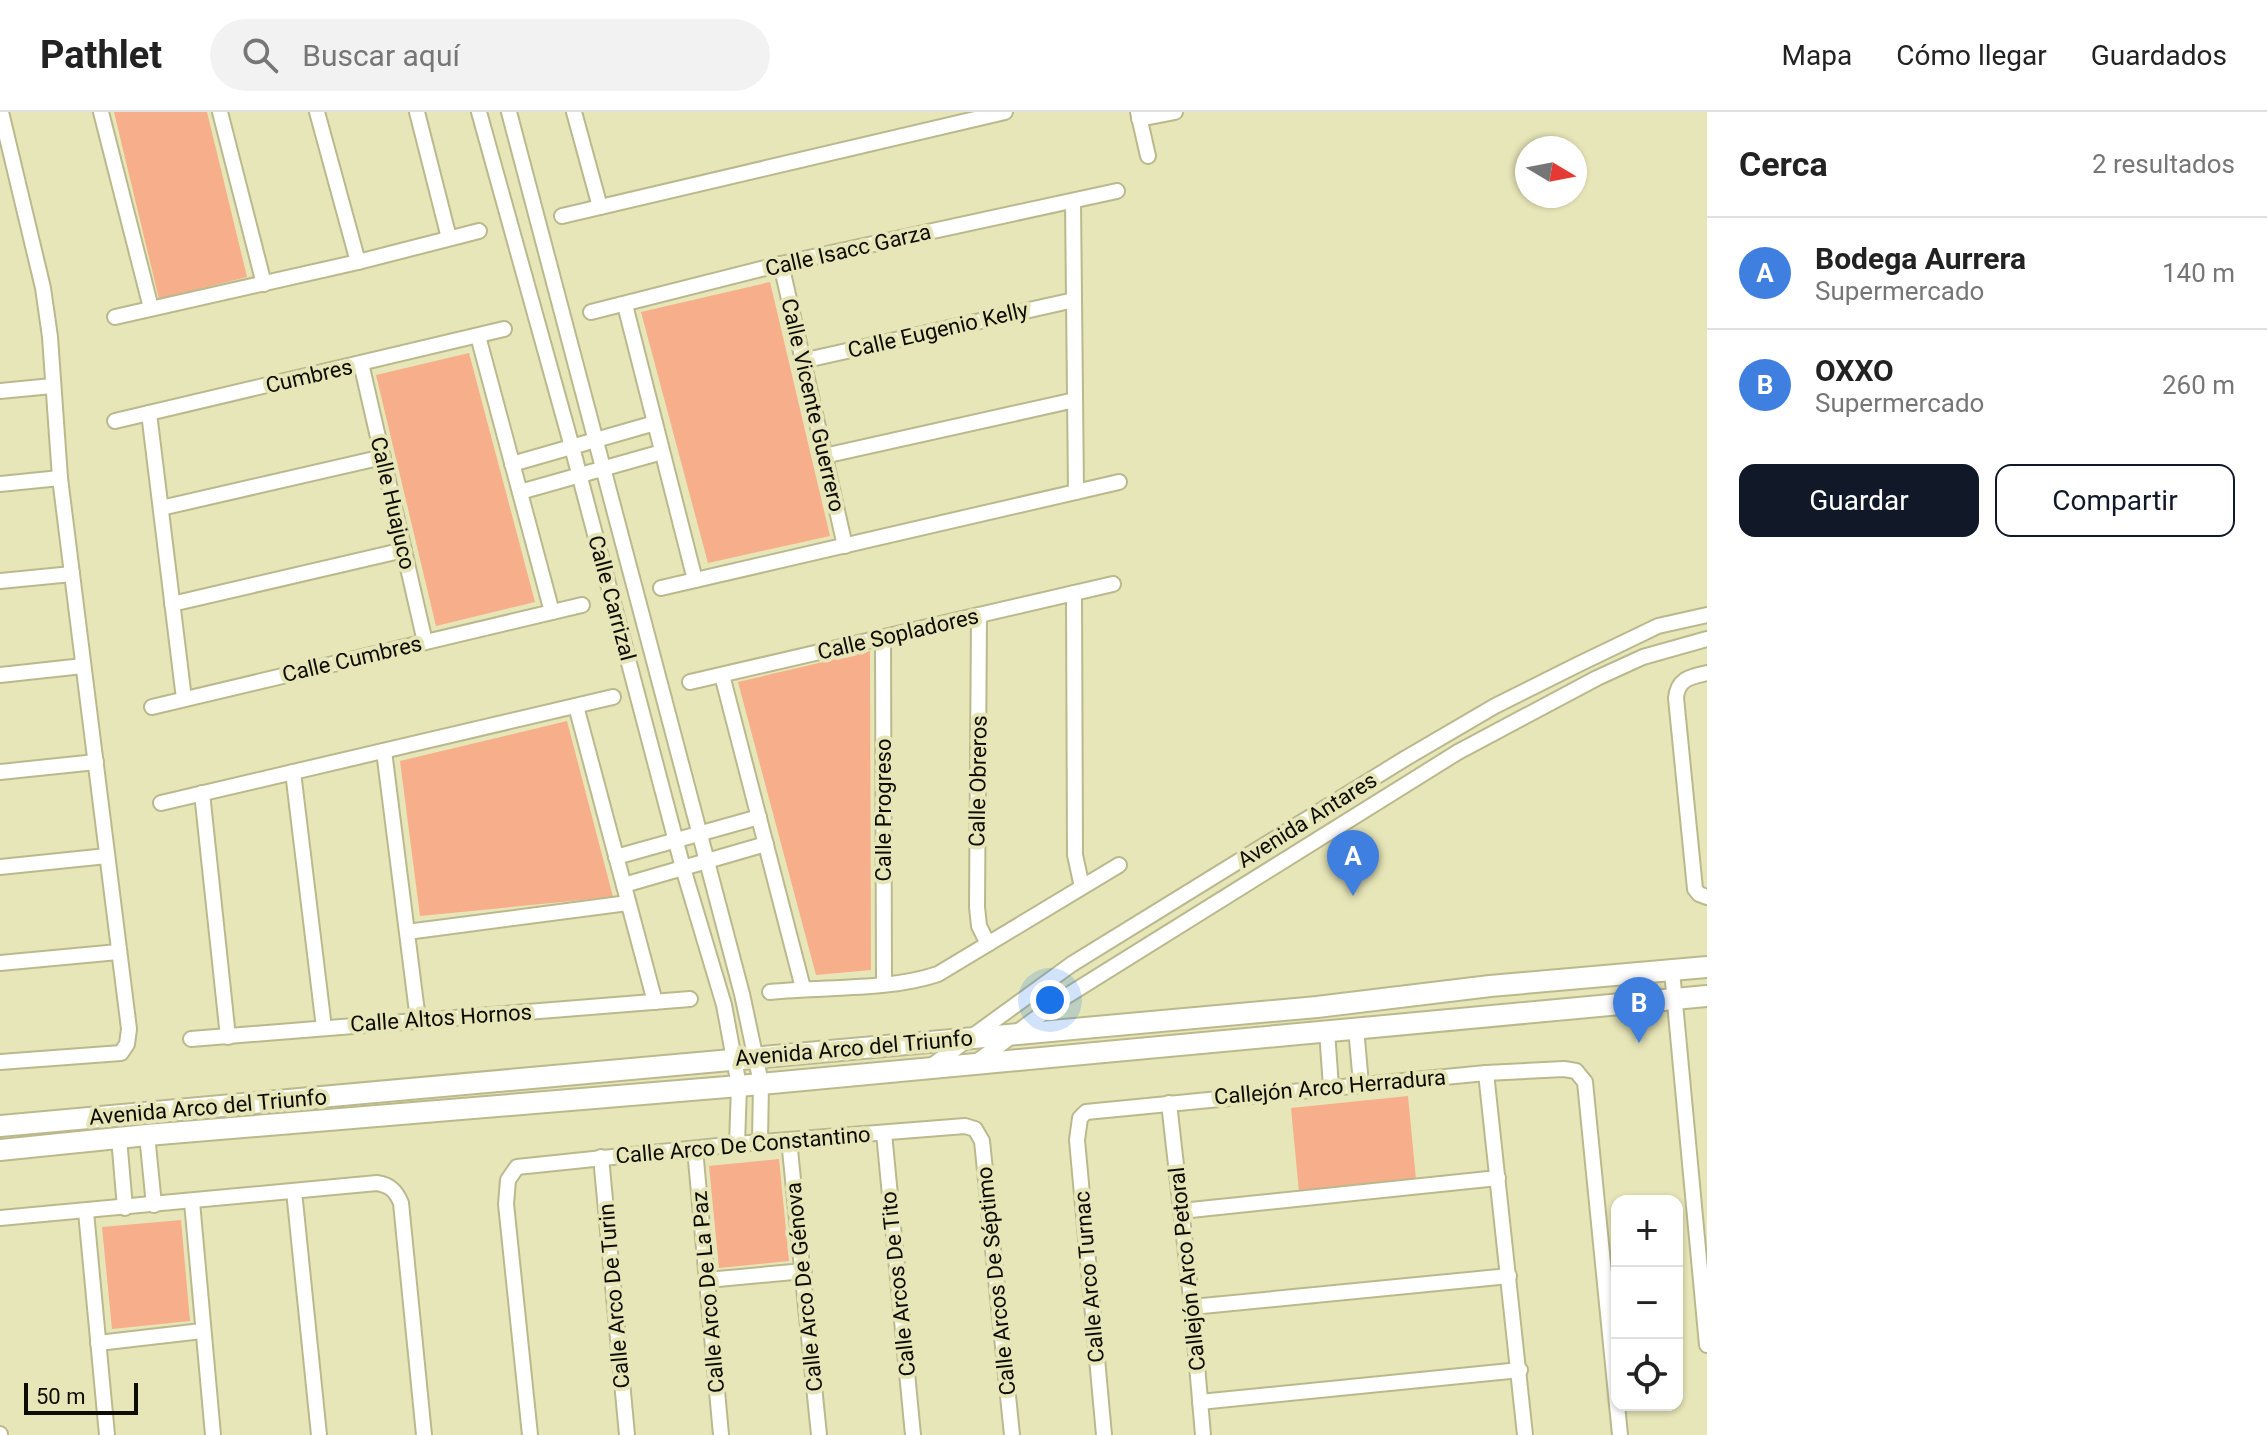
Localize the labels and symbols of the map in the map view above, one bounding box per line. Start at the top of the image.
north arrow [1515,136,1587,208]
street label: Calle Isacc Garza [763,219,933,281]
street label: Calle Vicente Guerrero [776,296,850,514]
street label: Calle Eugenio Kelly [845,297,1031,363]
street label: Cumbres [263,354,355,398]
street label: Calle Huajuco [366,434,420,572]
street label: Calle Carrizal [583,533,641,663]
street label: Calle Sopladores [815,603,981,665]
street label: Calle Cumbres [280,631,424,687]
street label: Calle Obreros [964,715,992,847]
street label: Calle Progreso [871,739,896,881]
street label: Avenida Antares [1232,767,1382,873]
pin: A [1327,830,1379,896]
pin: B [1613,977,1665,1043]
your location [1030,980,1070,1020]
street label: Calle Altos Hornos [349,999,533,1037]
street label: Avenida Arco del Triunfo [734,1025,974,1071]
street label: Callejón Arco Herradura [1213,1064,1447,1110]
street label: Avenida Arco del Triunfo [88,1084,328,1130]
street label: Calle Arco De Constantino [615,1121,871,1169]
street label: Calle Arcos De Séptimo [972,1166,1020,1396]
street label: Callejón Arco Petoral [1164,1166,1210,1372]
street label: Calle Arco De Génova [781,1181,827,1393]
street label: Calle Arco De La Paz [687,1190,729,1394]
street label: Calle Arcos De Tito [876,1190,920,1378]
street label: Calle Arco Turnac [1069,1190,1109,1364]
street label: Calle Arco De Turin [593,1202,635,1390]
scale bar [24,1379,138,1415]

